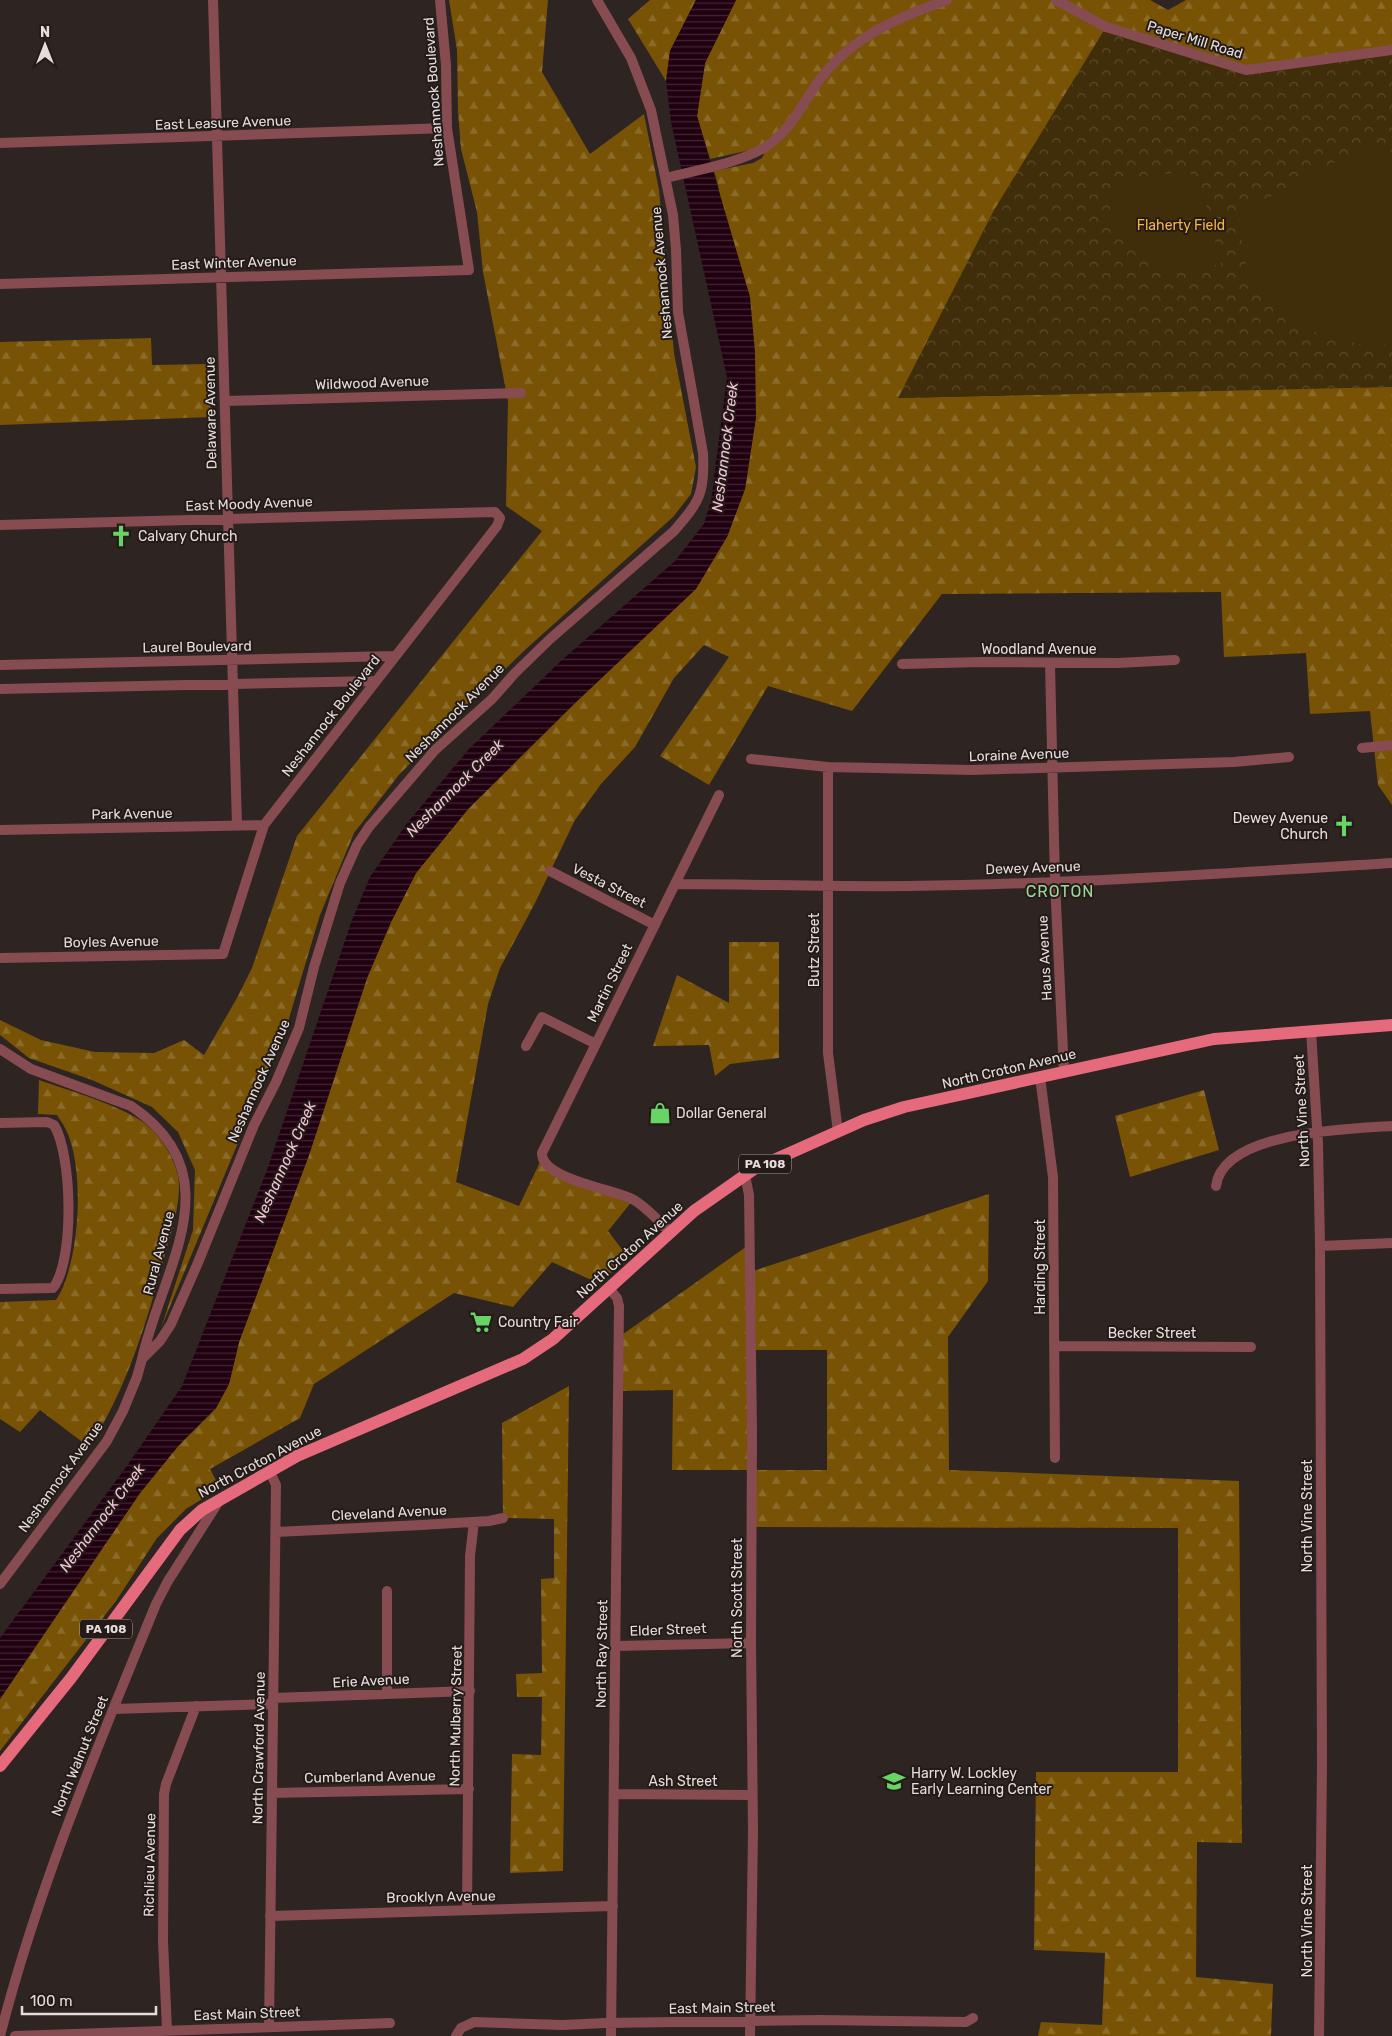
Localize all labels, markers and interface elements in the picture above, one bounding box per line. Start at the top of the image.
street label: Neshannock Boulevard [420,17,448,167]
street label: Paper Mill Road [1145,17,1245,63]
north arrow [20,20,70,70]
text: N [40,24,50,41]
street label: East Leasure Avenue [155,112,292,134]
street label: Neshannock Avenue [648,206,676,340]
park label: Flaherty Field [1137,217,1225,234]
street label: East Winter Avenue [171,252,297,274]
street label: Delaware Avenue [202,356,220,469]
street label: Wildwood Avenue [315,373,429,393]
water label: Neshannock Creek [708,381,742,513]
street label: East Moody Avenue [185,493,313,515]
church icon: Calvary Church [108,523,134,549]
place label: Calvary Church [138,528,237,545]
street label: Laurel Boulevard [142,638,252,656]
street label: Woodland Avenue [981,641,1097,658]
street label: Neshannock Boulevard [278,652,384,780]
street label: Neshannock Avenue [402,660,508,766]
water label: Neshannock Creek [402,735,508,841]
street label: Loraine Avenue [968,745,1070,765]
street label: Park Avenue [91,805,173,823]
place label: Dewey Avenue Church [1233,810,1328,843]
church icon: Dewey Avenue Church [1331,813,1357,839]
street label: Dewey Avenue [985,858,1081,878]
street label: Vesta Street [569,860,649,912]
district label: CROTON [1026,882,1094,901]
street label: Butz Street [806,912,823,987]
street label: Haus Avenue [1034,915,1056,1001]
street label: Boyles Avenue [63,933,159,951]
street label: Martin Street [584,940,637,1025]
street label: Neshannock Avenue [224,1017,294,1145]
street label: North Croton Avenue [940,1045,1078,1093]
street label: North Vine Street [1291,1054,1313,1168]
water label: Neshannock Creek [250,1098,320,1225]
shop icon: Dollar General [647,1100,673,1126]
place label: Dollar General [676,1105,767,1122]
road number: PA 108 [739,1154,791,1174]
street label: North Croton Avenue [573,1198,687,1302]
street label: Rural Avenue [140,1209,178,1297]
street label: Harding Street [1032,1219,1049,1315]
supermarket icon: Country Fair [468,1309,494,1335]
place label: Country Fair [498,1314,579,1331]
street label: Becker Street [1108,1325,1197,1342]
street label: Neshannock Avenue [15,1418,107,1536]
street label: North Croton Avenue [195,1422,325,1502]
street label: North Vine Street [1299,1459,1316,1572]
water label: Neshannock Creek [55,1460,149,1576]
street label: Cleveland Avenue [331,1501,447,1525]
street label: North Scott Street [729,1538,746,1658]
street label: North Ray Street [593,1599,611,1708]
road number: PA 108 [80,1620,132,1638]
street label: Elder Street [629,1620,707,1640]
street label: North Mulberry Street [446,1645,466,1787]
street label: Erie Avenue [332,1670,410,1692]
street label: North Crawford Avenue [249,1671,269,1825]
street label: North Walnut Street [48,1693,112,1819]
place label: Harry W. Lockley Early Learning Center [911,1765,1052,1798]
street label: Cumberland Avenue [304,1767,436,1787]
school or university icon: Harry W. Lockley Early Learning Center [881,1768,907,1794]
street label: Ash Street [649,1773,718,1790]
street label: Richlieu Avenue [141,1813,159,1917]
street label: North Vine Street [1299,1864,1316,1977]
street label: Brooklyn Avenue [386,1888,496,1906]
scale bar [22,1984,156,2016]
text: 100 m [30,1992,72,2010]
street label: East Main Street [668,1999,776,2017]
street label: East Main Street [193,2004,301,2024]

